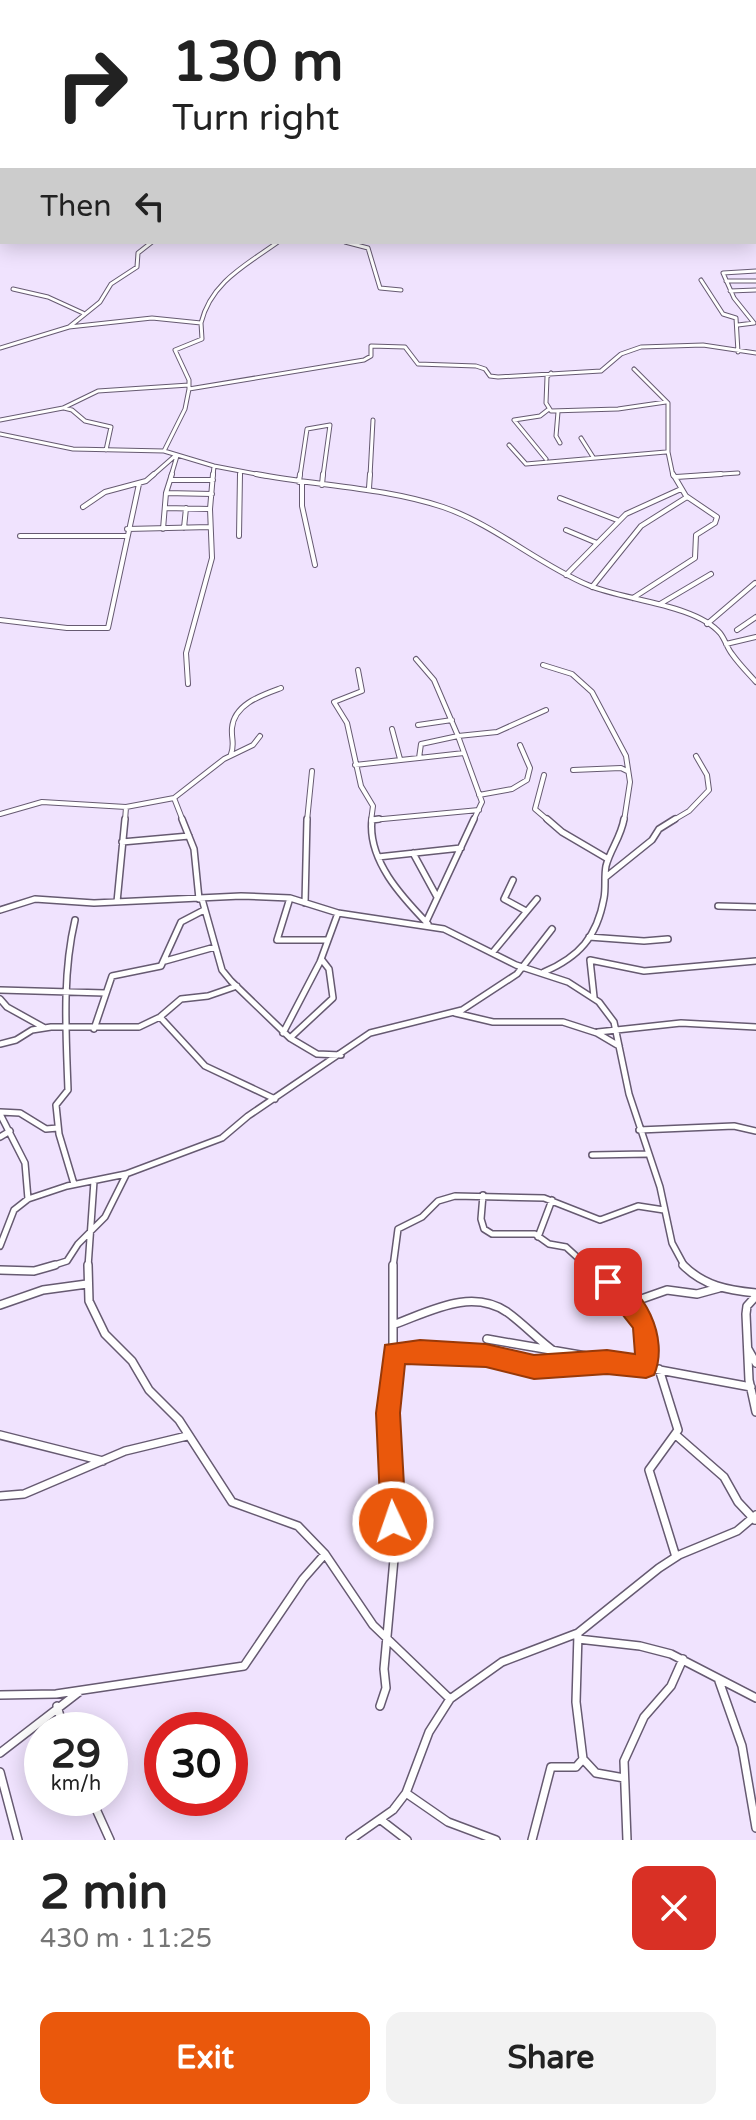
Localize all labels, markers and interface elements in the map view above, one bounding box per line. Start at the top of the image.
text: 130 m [172,29,343,96]
icon: right [40,32,144,136]
text: Turn right [172,97,339,140]
icon: left [128,184,172,228]
text: Then [40,188,112,225]
pin [574,1248,642,1316]
icon: arrive [586,1260,630,1304]
position arrow [351,1480,435,1564]
speed limit sign: 30 [144,1712,248,1816]
text: 29 [51,1730,101,1778]
text: km/h [51,1772,101,1796]
text: 2 min [40,1864,168,1922]
button: close [632,1866,716,1950]
text: 430 m · 11:25 [40,1923,212,1954]
button: Exit [40,2012,370,2104]
button: Share [386,2012,716,2104]

